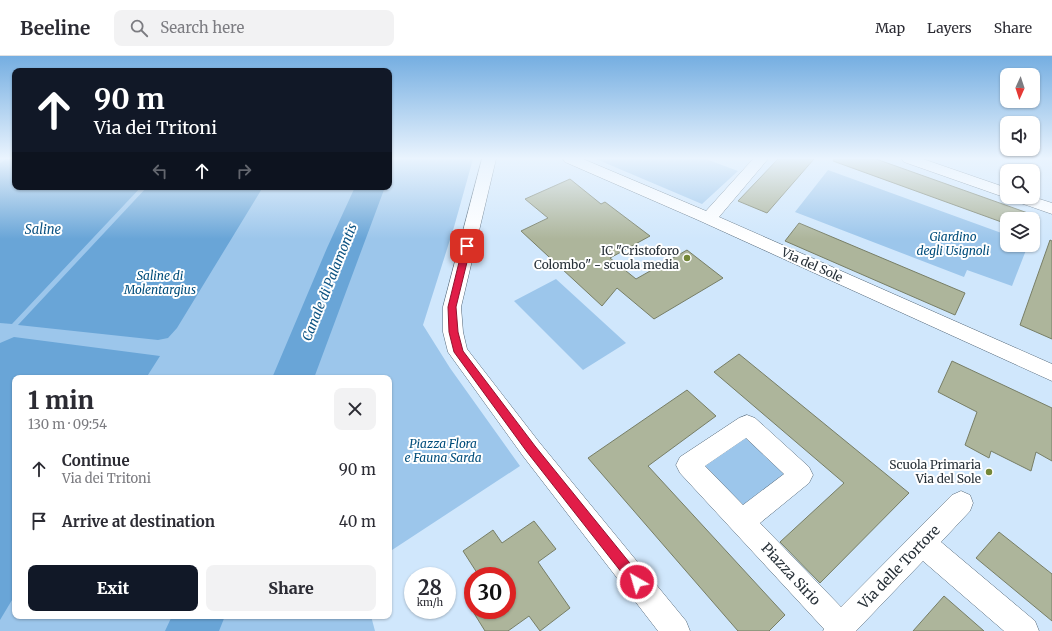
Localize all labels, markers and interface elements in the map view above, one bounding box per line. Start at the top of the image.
search box [114,10,394,46]
text: Beeline [20,16,90,40]
icon: search [128,17,150,39]
text: Search here [160,18,244,37]
text: Map [875,19,905,37]
text: Layers [927,19,972,37]
text: Share [994,19,1032,37]
north arrow [1000,68,1040,108]
map controls [1000,68,1040,252]
text: 90 m [94,81,165,117]
icon: ahead [28,84,80,136]
text: Via dei Tritoni [94,116,217,139]
button: sound [1000,116,1040,156]
icon: left [149,160,171,182]
icon: ahead [191,160,213,182]
icon: right [233,160,255,182]
button: search [1000,164,1040,204]
button: layers [1000,212,1040,252]
water label: Canale di Palamontis [298,220,361,343]
water label: Saline [25,221,61,238]
pin [450,229,484,263]
park label: Giardino degli Usignoli [917,229,990,258]
icon: arrive [456,235,478,257]
place label: IC "Cristoforo Colombo" - scuola media [534,243,680,272]
street label: Via del Sole [778,244,845,285]
marker: IC "Cristoforo Colombo" - scuola media [682,253,692,263]
park label: Saline di Molentargius [123,268,196,297]
text: 1 min [28,385,94,416]
button: close [334,388,376,430]
text: 130 m · 09:54 [28,416,107,433]
park label: Piazza Flora e Fauna Sarda [404,436,482,465]
text: Continue [62,451,130,470]
place label: Scuola Primaria Via del Sole [889,457,982,486]
icon: ahead [28,458,50,480]
text: 90 m [339,460,376,479]
marker: Scuola Primaria Via del Sole [984,467,994,477]
text: Via dei Tritoni [62,470,151,487]
icon: arrive [28,510,50,532]
text: Arrive at destination [62,512,215,531]
text: 40 m [339,512,376,531]
street label: Via delle Tortore [854,521,944,614]
street label: Piazza Sirio [757,539,825,609]
position arrow [616,561,658,603]
button: Exit [28,565,198,611]
button: Share [206,565,376,611]
speed limit sign: 30 [464,567,516,619]
text: 28 [418,575,442,600]
text: km/h [417,596,443,609]

